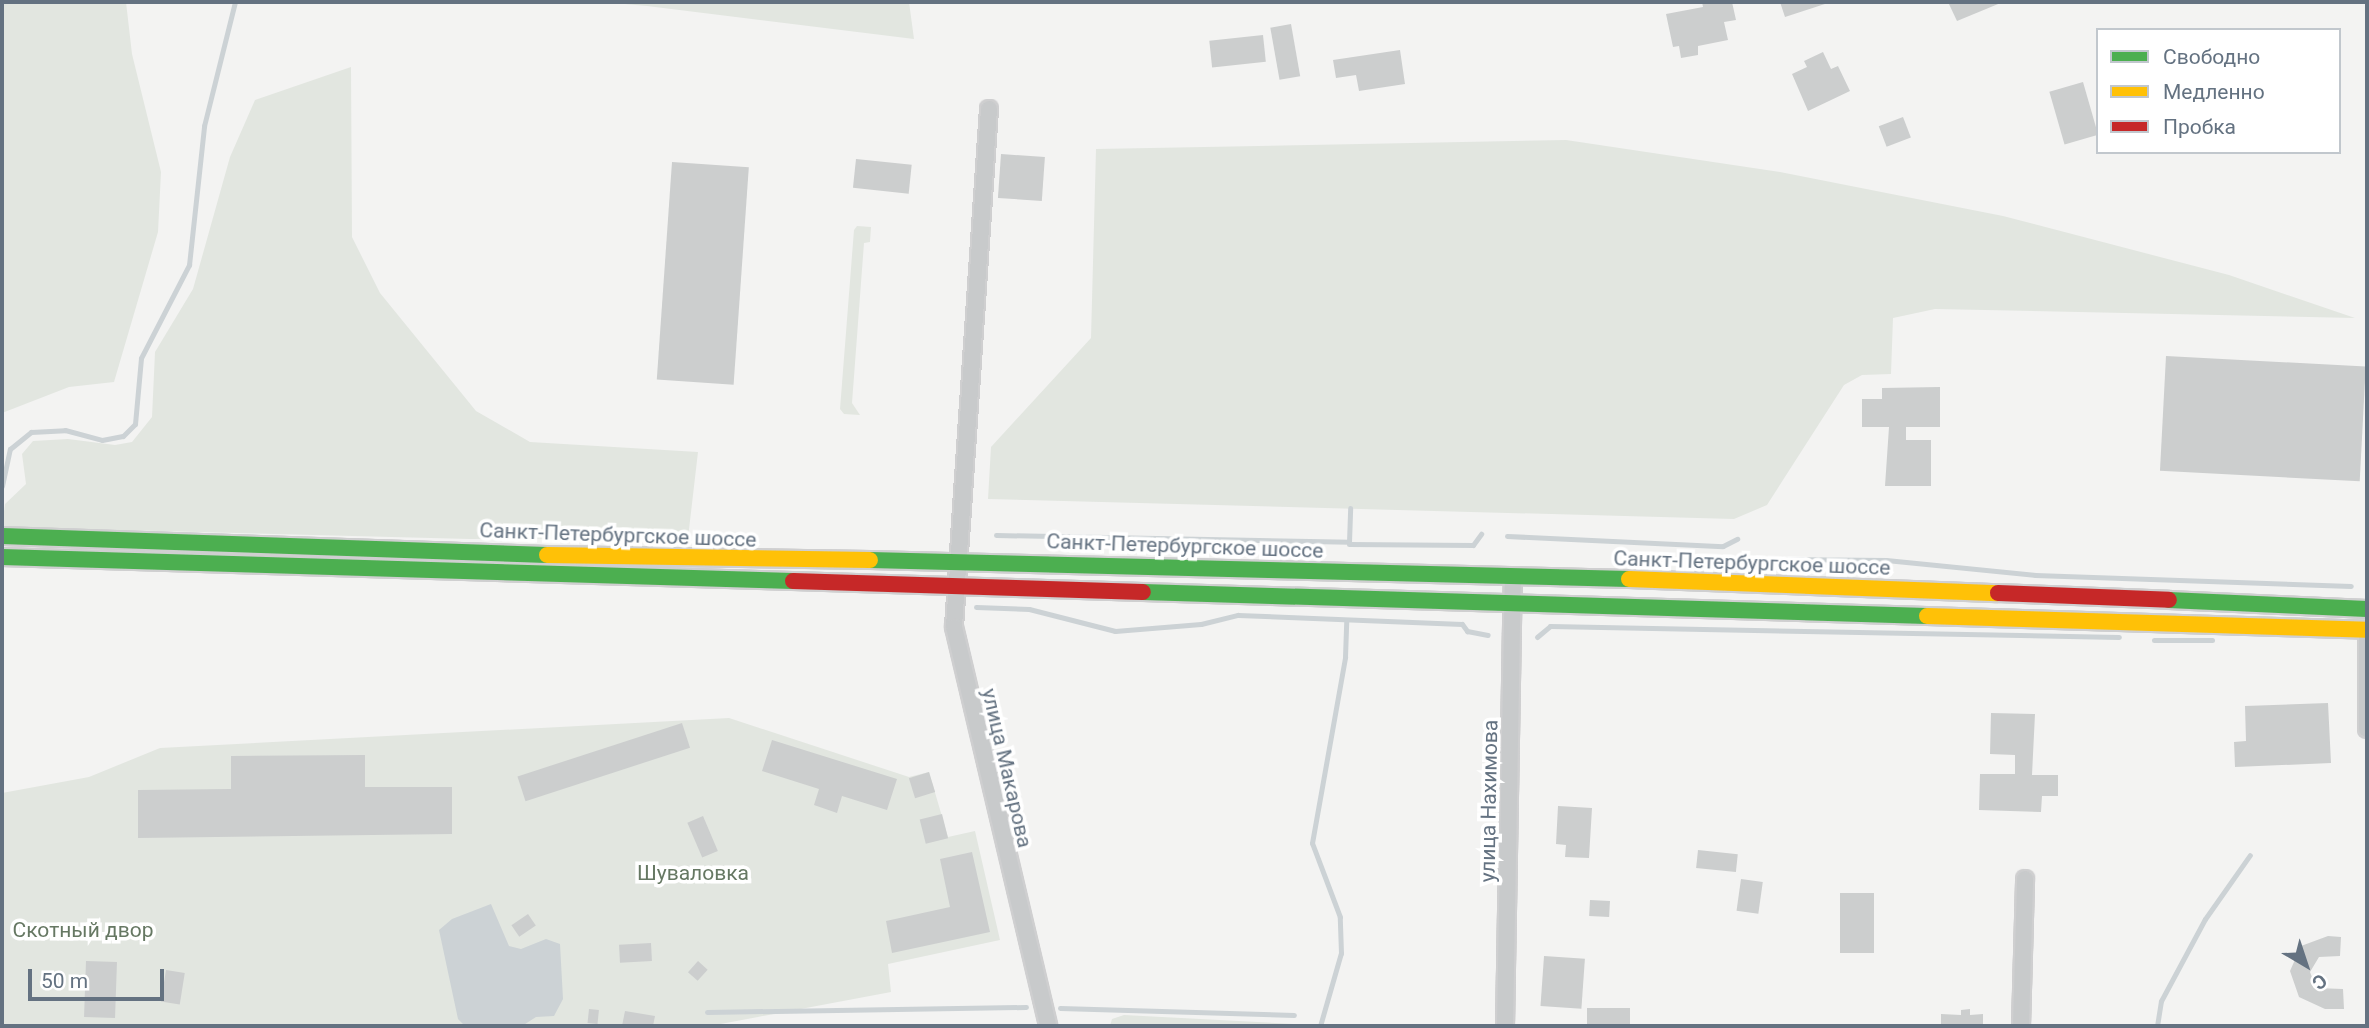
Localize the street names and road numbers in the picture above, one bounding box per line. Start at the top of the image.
street label: Санкт-Петербургское шоссе [479,518,757,552]
street label: Санкт-Петербургское шоссе [1046,529,1324,563]
street label: Санкт-Петербургское шоссе [1613,546,1891,580]
street label: улица Макарова [976,686,1038,850]
street label: улица Нахимова [1475,719,1503,883]

